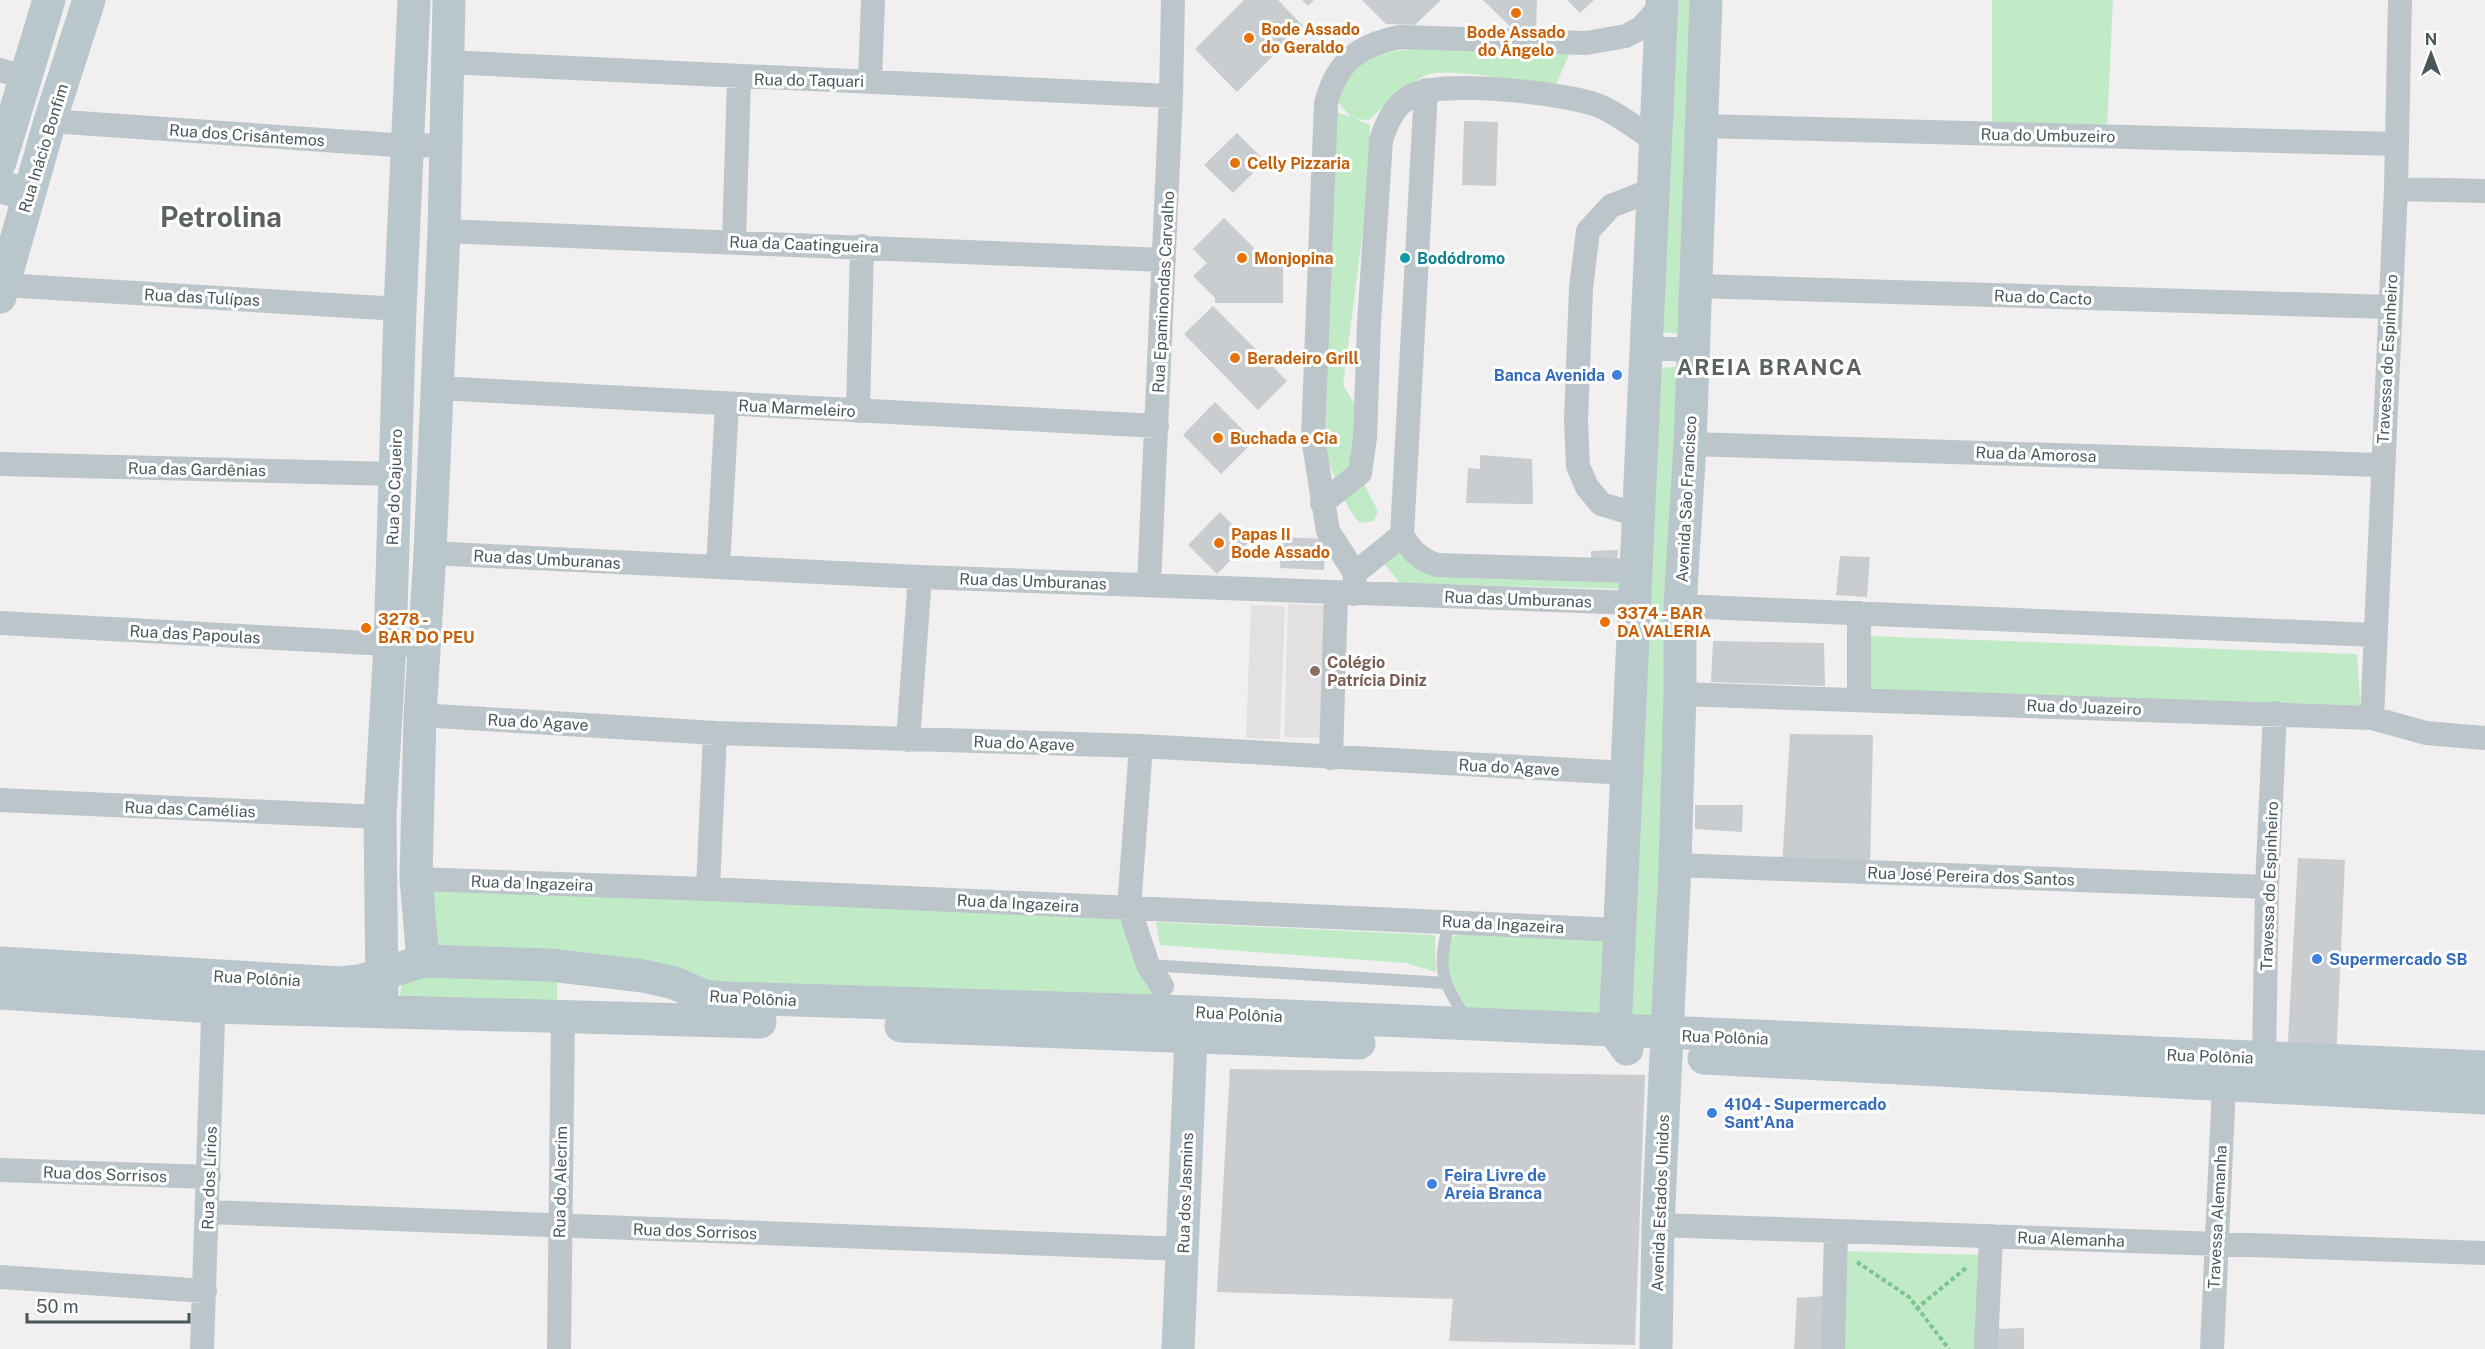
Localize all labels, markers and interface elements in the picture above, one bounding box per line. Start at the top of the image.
marker: Bode Assado do Ângelo [1509,6,1523,20]
place label: Bode Assado do Geraldo [1261,20,1360,57]
place label: Bode Assado do Ângelo [1466,23,1566,60]
north arrow [2401,24,2461,84]
text: N [2425,30,2437,49]
marker: Bode Assado do Geraldo [1242,31,1256,45]
street label: Rua do Taquari [754,70,864,91]
street label: Rua Inácio Bonfim [15,81,72,215]
street label: Rua dos Crisântemos [168,121,325,150]
street label: Rua do Umbuzeiro [1980,125,2115,146]
place label: Celly Pizzaria [1247,154,1350,173]
marker: Celly Pizzaria [1228,156,1242,170]
street label: Rua Epaminondas Carvalho [1149,190,1178,394]
district label: Petrolina [160,200,282,233]
street label: Rua da Caatingueira [729,232,879,257]
place label: Monjopina [1254,249,1334,268]
place label: Bodódromo [1417,249,1505,268]
marker: Monjopina [1235,251,1249,265]
marker: Bodódromo [1398,251,1412,265]
street label: Travessa do Espinheiro [2374,274,2401,444]
street label: Rua das Tulípas [144,285,260,310]
street label: Rua do Cacto [1994,286,2092,309]
place label: Beradeiro Grill [1247,349,1359,368]
marker: Beradeiro Grill [1228,351,1242,365]
district label: AREIA BRANCA [1677,354,1863,380]
place label: Banca Avenida [1494,366,1605,385]
marker: Banca Avenida [1610,368,1624,382]
street label: Rua Marmeleiro [738,396,856,421]
street label: Avenida São Francisco [1673,415,1700,583]
street label: Rua do Cajueiro [383,429,406,546]
place label: Buchada e Cia [1230,429,1338,448]
marker: Buchada e Cia [1211,431,1225,445]
street label: Rua da Amorosa [1975,443,2097,466]
street label: Rua das Gardênias [128,459,266,480]
place label: Papas II Bode Assado [1231,525,1330,562]
marker: Papas II Bode Assado [1212,536,1226,550]
street label: Rua das Umburanas [473,546,621,573]
street label: Rua das Umburanas [959,569,1107,594]
street label: Rua das Umburanas [1444,587,1592,612]
place label: 3374 - BAR DA VALERIA [1617,604,1712,641]
place label: 3278 - BAR DO PEU [378,610,475,647]
marker: 3374 - BAR DA VALERIA [1598,615,1612,629]
marker: 3278 - BAR DO PEU [359,621,373,635]
street label: Rua das Papoulas [129,622,261,647]
place label: Colégio Patrícia Diniz [1327,653,1427,690]
marker: Colégio Patrícia Diniz [1308,664,1322,678]
street label: Rua do Juazeiro [2026,696,2142,719]
street label: Rua do Agave [487,710,589,735]
street label: Rua do Agave [973,732,1075,755]
street label: Rua do Agave [1458,755,1560,780]
street label: Rua das Camélias [124,798,256,821]
street label: Travessa do Espinheiro [2257,801,2282,971]
street label: Rua José Pereira dos Santos [1867,863,2075,890]
street label: Rua da Ingazeira [470,872,594,895]
street label: Rua da Ingazeira [956,891,1080,916]
street label: Rua da Ingazeira [1441,912,1565,937]
place label: Supermercado SB [2329,950,2468,969]
marker: Supermercado SB [2310,952,2324,966]
street label: Rua Polônia [213,967,301,990]
street label: Rua Polônia [709,987,797,1010]
street label: Rua Polônia [1195,1003,1283,1026]
street label: Rua Polônia [1681,1026,1769,1049]
street label: Rua Polônia [2166,1045,2254,1068]
place label: 4104 - Supermercado Sant'Ana [1724,1095,1887,1132]
marker: 4104 - Supermercado Sant'Ana [1705,1106,1719,1120]
street label: Avenida Estados Unidos [1648,1114,1673,1292]
street label: Rua dos Lírios [198,1126,221,1230]
street label: Rua do Alecrim [550,1126,571,1238]
street label: Rua dos Jasmins [1174,1132,1197,1254]
street label: Travessa Alemanha [2204,1145,2231,1290]
street label: Rua dos Sorrisos [42,1163,167,1186]
place label: Feira Livre de Areia Branca [1444,1166,1546,1203]
marker: Feira Livre de Areia Branca [1425,1177,1439,1191]
street label: Rua dos Sorrisos [632,1220,757,1243]
street label: Rua Alemanha [2017,1228,2125,1251]
scale bar [27,1286,189,1324]
text: 50 m [36,1296,79,1317]

